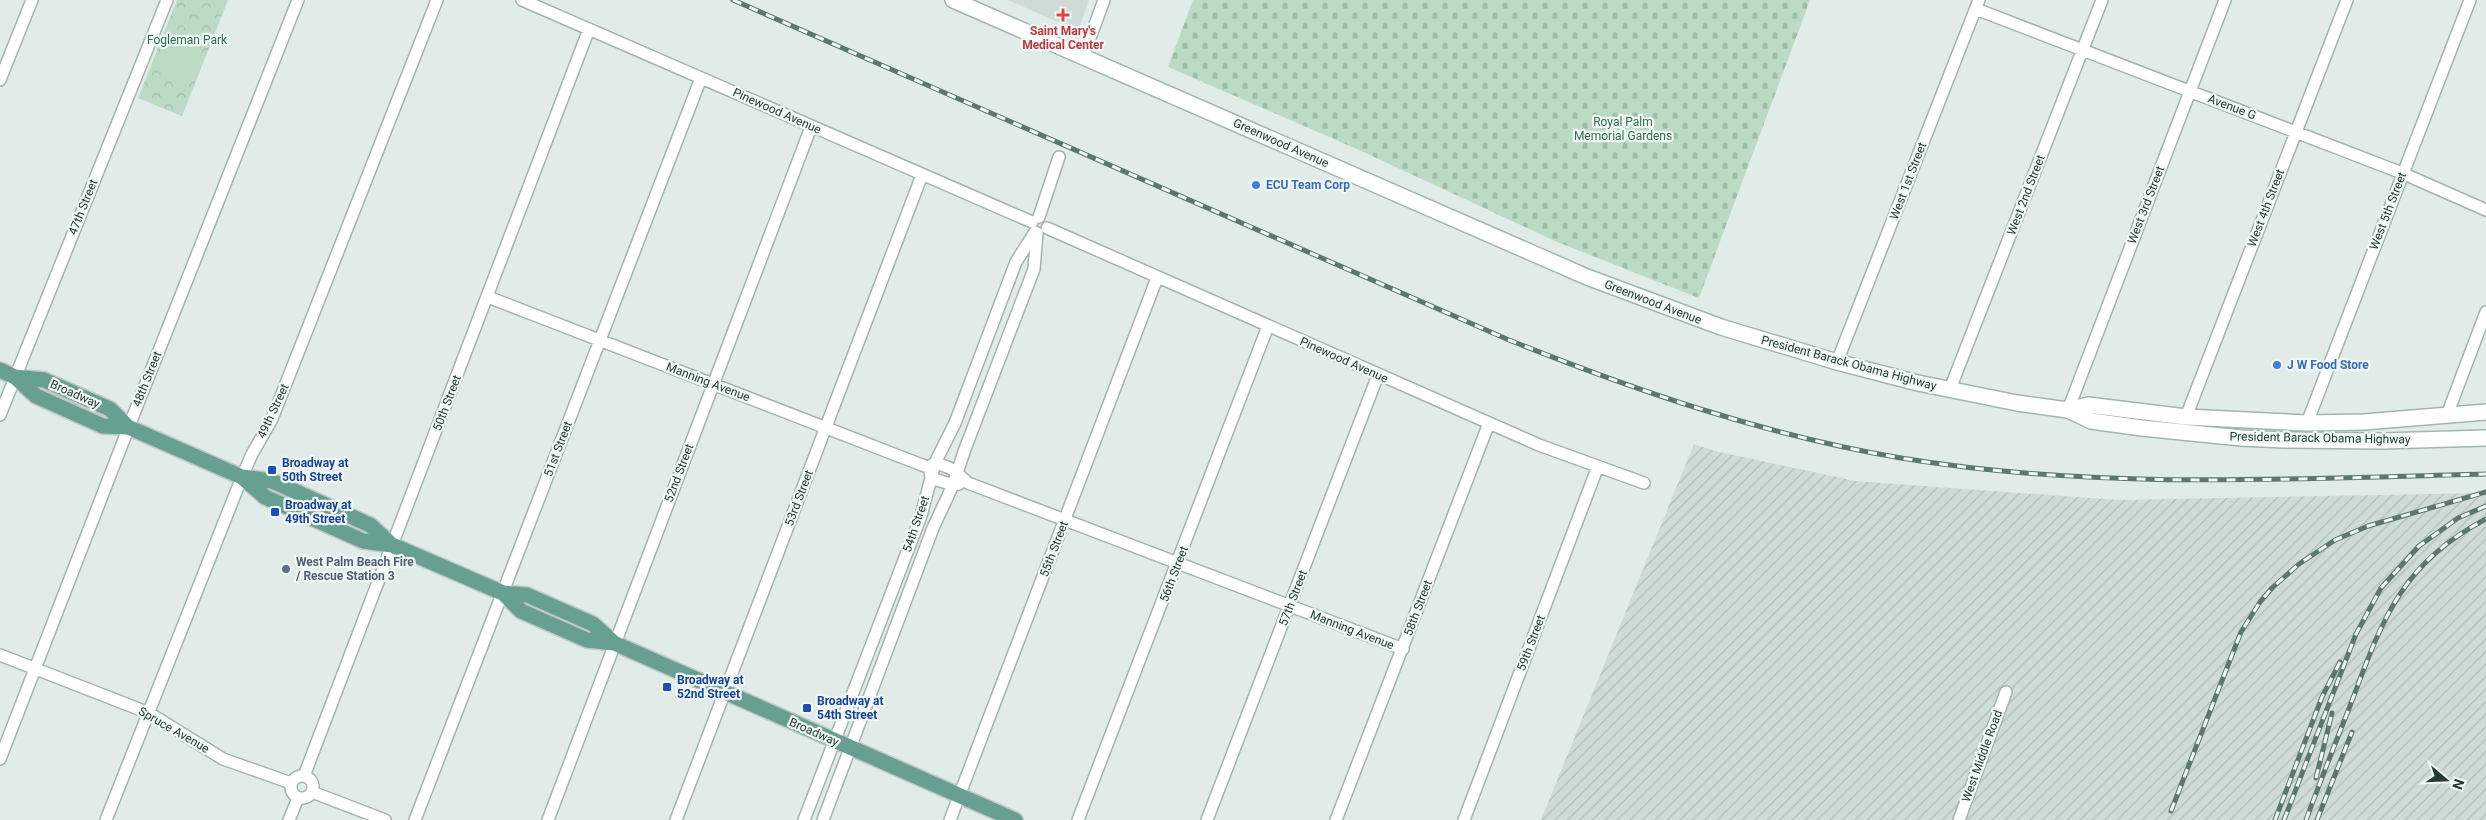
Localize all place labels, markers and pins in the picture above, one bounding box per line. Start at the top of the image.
marker: Saint Mary's Medical Center [1056,8,1070,22]
place label: Saint Mary's Medical Center [1022,24,1104,52]
place label: ECU Team Corp [1266,178,1350,192]
marker: ECU Team Corp [1250,179,1262,191]
place label: J W Food Store [2287,358,2369,372]
marker: J W Food Store [2271,359,2283,371]
place label: Broadway at 50th Street [282,456,348,484]
marker: Broadway at 50th Street [266,464,278,476]
place label: Broadway at 49th Street [285,498,351,526]
marker: Broadway at 49th Street [269,506,281,518]
place label: West Palm Beach Fire / Rescue Station 3 [295,555,414,583]
marker: West Palm Beach Fire / Rescue Station 3 [280,563,292,575]
place label: Broadway at 52nd Street [677,673,743,701]
marker: Broadway at 52nd Street [661,681,673,693]
place label: Broadway at 54th Street [817,694,883,722]
marker: Broadway at 54th Street [801,702,813,714]

